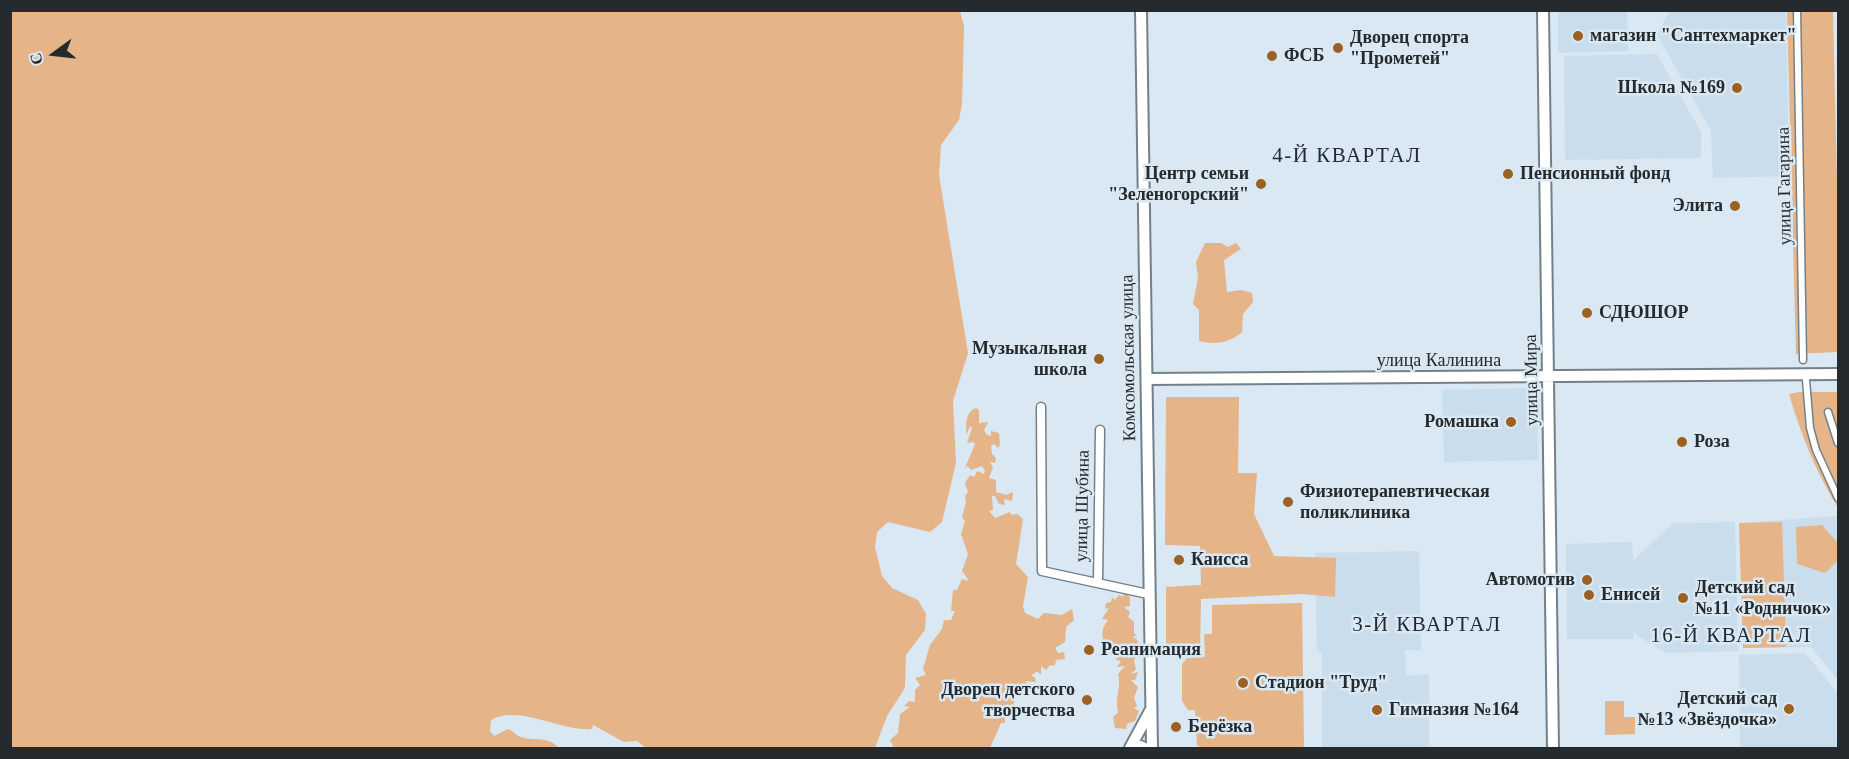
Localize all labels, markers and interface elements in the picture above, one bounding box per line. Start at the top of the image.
north arrow [24,24,84,84]
place label: магазин "Сантехмаркет" [1590,25,1797,47]
place label: Дворец спорта "Прометей" [1350,27,1469,70]
marker: магазин "Сантехмаркет" [1571,29,1585,43]
marker: Дворец спорта "Прометей" [1331,41,1345,55]
place label: ФСБ [1284,45,1324,67]
marker: ФСБ [1265,49,1279,63]
text: С [26,51,46,67]
place label: Школа №169 [1618,77,1725,99]
marker: Школа №169 [1730,81,1744,95]
street label: улица Гагарина [1773,127,1797,245]
district label: 4-Й КВАРТАЛ [1272,143,1422,169]
place label: Центр семьи "Зеленогорский" [1108,163,1249,206]
place label: Пенсионный фонд [1520,163,1670,185]
marker: Пенсионный фонд [1501,167,1515,181]
marker: Центр семьи "Зеленогорский" [1254,177,1268,191]
place label: Элита [1672,195,1723,217]
marker: Элита [1728,199,1742,213]
street label: Комсомольская улица [1117,274,1141,442]
place label: СДЮШОР [1599,302,1689,324]
marker: СДЮШОР [1580,306,1594,320]
street label: улица Мира [1520,334,1544,426]
place label: Музыкальная школа [972,338,1087,380]
street label: улица Калинина [1377,350,1501,372]
marker: Музыкальная школа [1092,352,1106,366]
place label: Ромашка [1424,411,1499,433]
marker: Ромашка [1504,415,1518,429]
place label: Роза [1694,431,1730,453]
marker: Роза [1675,435,1689,449]
street label: улица Шубина [1071,450,1095,562]
place label: Физиотерапевтическая поликлиника [1300,481,1490,524]
marker: Физиотерапевтическая поликлиника [1281,495,1295,509]
place label: Каисса [1191,549,1248,571]
marker: Каисса [1172,553,1186,567]
place label: Автомотив [1486,569,1575,591]
marker: Автомотив [1580,573,1594,587]
place label: Детский сад №11 «Родничок» [1695,577,1831,620]
place label: Енисей [1601,584,1660,606]
marker: Енисей [1582,588,1596,602]
marker: Детский сад №11 «Родничок» [1676,591,1690,605]
district label: 3-Й КВАРТАЛ [1352,612,1502,638]
district label: 16-Й КВАРТАЛ [1650,623,1812,649]
place label: Реанимация [1101,639,1201,661]
marker: Реанимация [1082,643,1096,657]
place label: Стадион "Труд" [1255,672,1387,694]
marker: Стадион "Труд" [1236,676,1250,690]
place label: Дворец детского творчества [941,679,1075,722]
place label: Детский сад №13 «Звёздочка» [1637,688,1777,730]
marker: Дворец детского творчества [1080,693,1094,707]
place label: Гимназия №164 [1389,699,1519,721]
marker: Детский сад №13 «Звёздочка» [1782,702,1796,716]
marker: Гимназия №164 [1370,703,1384,717]
place label: Берёзка [1188,716,1252,738]
marker: Берёзка [1169,720,1183,734]

